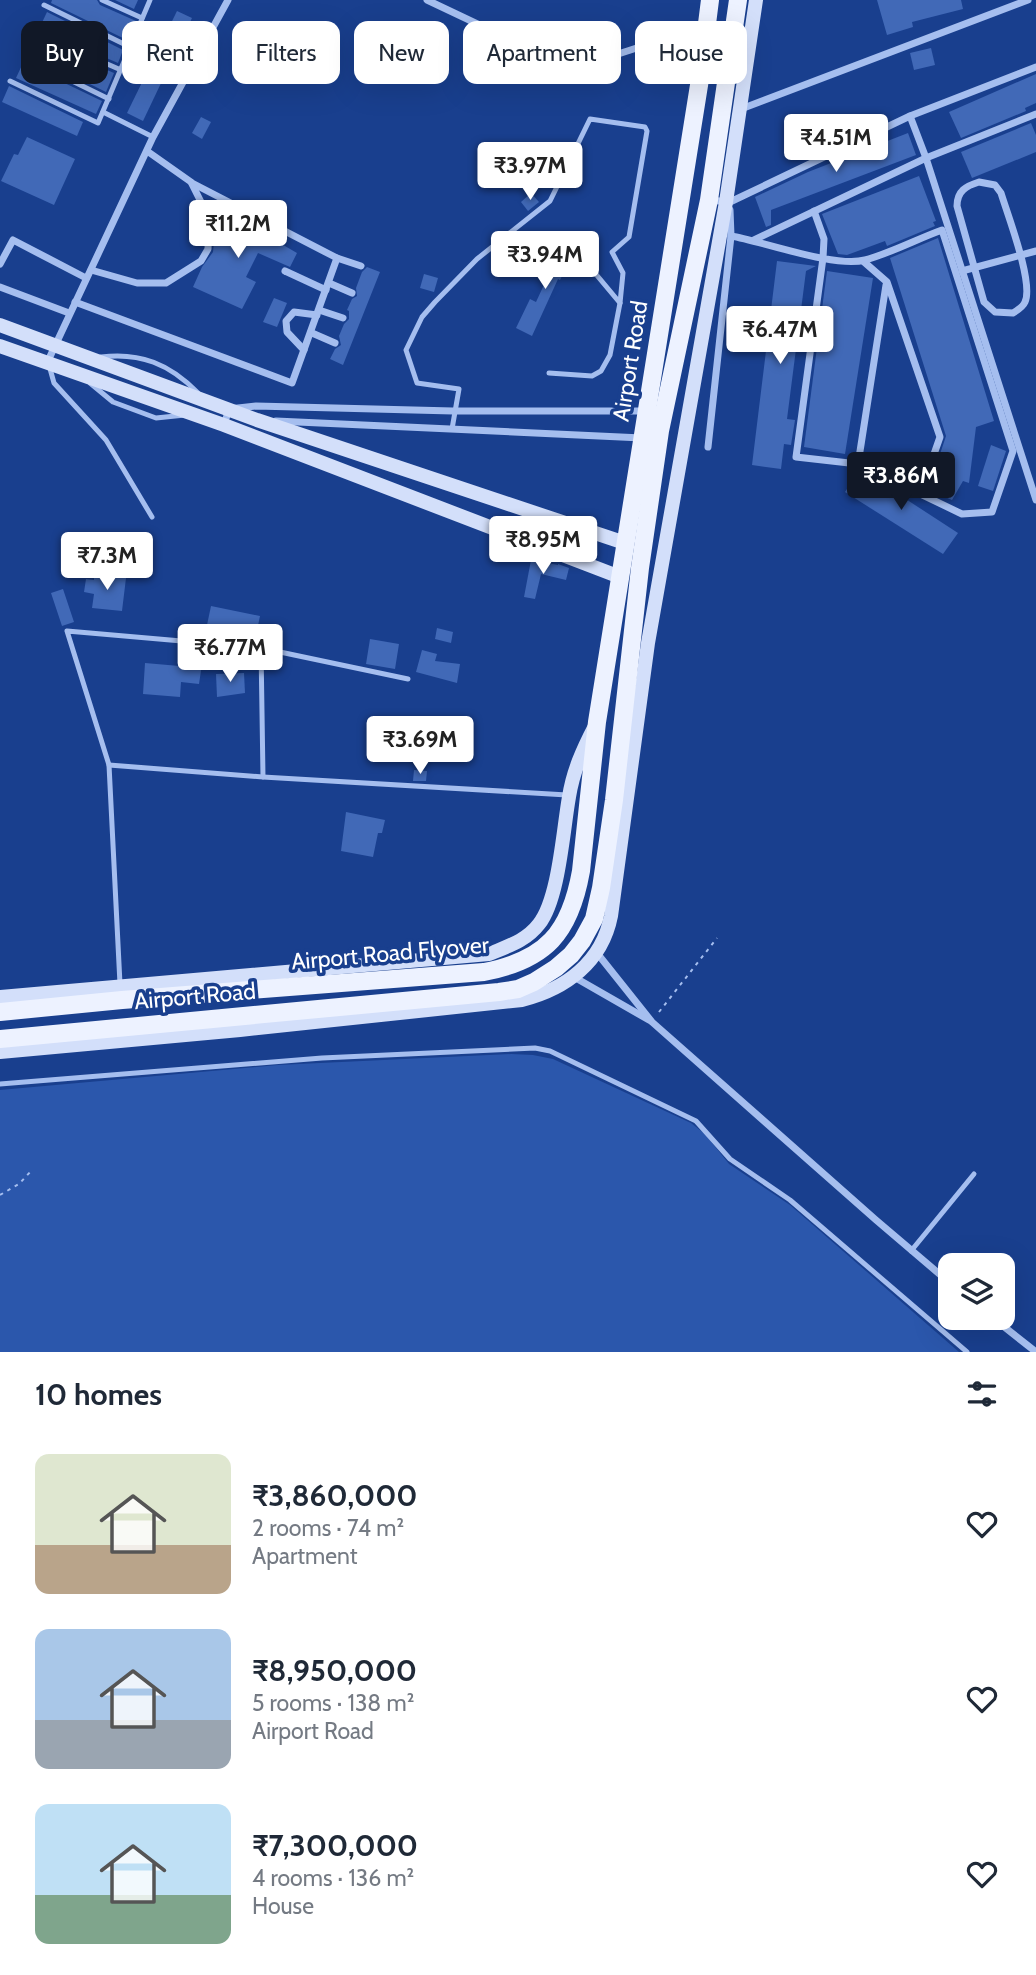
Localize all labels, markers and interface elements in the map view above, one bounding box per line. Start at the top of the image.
chip: Buy [21,21,108,84]
chip: Rent [122,21,218,84]
chip: Filters [232,21,340,84]
chip: New [354,21,449,84]
chip: Apartment [463,21,621,84]
chip: House [635,21,747,84]
pin: ₹4.51M [779,114,893,174]
text: ₹4.51M [800,123,872,151]
pin: ₹3.97M [473,142,587,202]
text: ₹3.97M [493,151,567,179]
pin: ₹11.2M [181,201,295,260]
text: ₹11.2M [205,209,271,237]
pin: ₹3.94M [488,232,602,291]
text: ₹3.94M [507,240,583,268]
street label: Airport Road [607,299,653,423]
pin: ₹6.47M [723,306,837,366]
text: ₹6.47M [742,315,818,343]
pin: ₹3.86M [844,452,958,512]
text: ₹3.86M [863,461,939,489]
pin: ₹8.95M [486,516,600,576]
text: ₹8.95M [505,525,581,553]
pin: ₹7.3M [58,532,156,592]
text: ₹7.3M [77,541,137,569]
pin: ₹6.77M [173,624,287,684]
text: ₹6.77M [194,633,266,661]
pin: ₹3.69M [363,716,477,776]
text: ₹3.69M [383,725,457,753]
street label: Airport Road Flyover [290,930,491,976]
street label: Airport Road [133,977,257,1015]
map controls [938,1253,1015,1330]
button: layers [938,1253,1015,1330]
icon: filters [963,1375,1001,1413]
text: 10 homes [35,1376,162,1413]
text: ₹3,860,000 [252,1477,418,1514]
icon: home [91,1482,175,1566]
icon: heart [963,1505,1001,1543]
text: 2 rooms · 74 m² [252,1514,404,1542]
text: Apartment [252,1542,357,1570]
text: ₹8,950,000 [252,1652,417,1689]
icon: home [91,1657,175,1741]
icon: heart [963,1680,1001,1718]
text: 5 rooms · 138 m² [252,1689,414,1717]
text: Airport Road [252,1717,374,1745]
text: ₹7,300,000 [252,1827,418,1864]
icon: home [91,1832,175,1916]
icon: heart [963,1855,1001,1893]
text: 4 rooms · 136 m² [252,1864,414,1892]
text: House [252,1892,314,1920]

